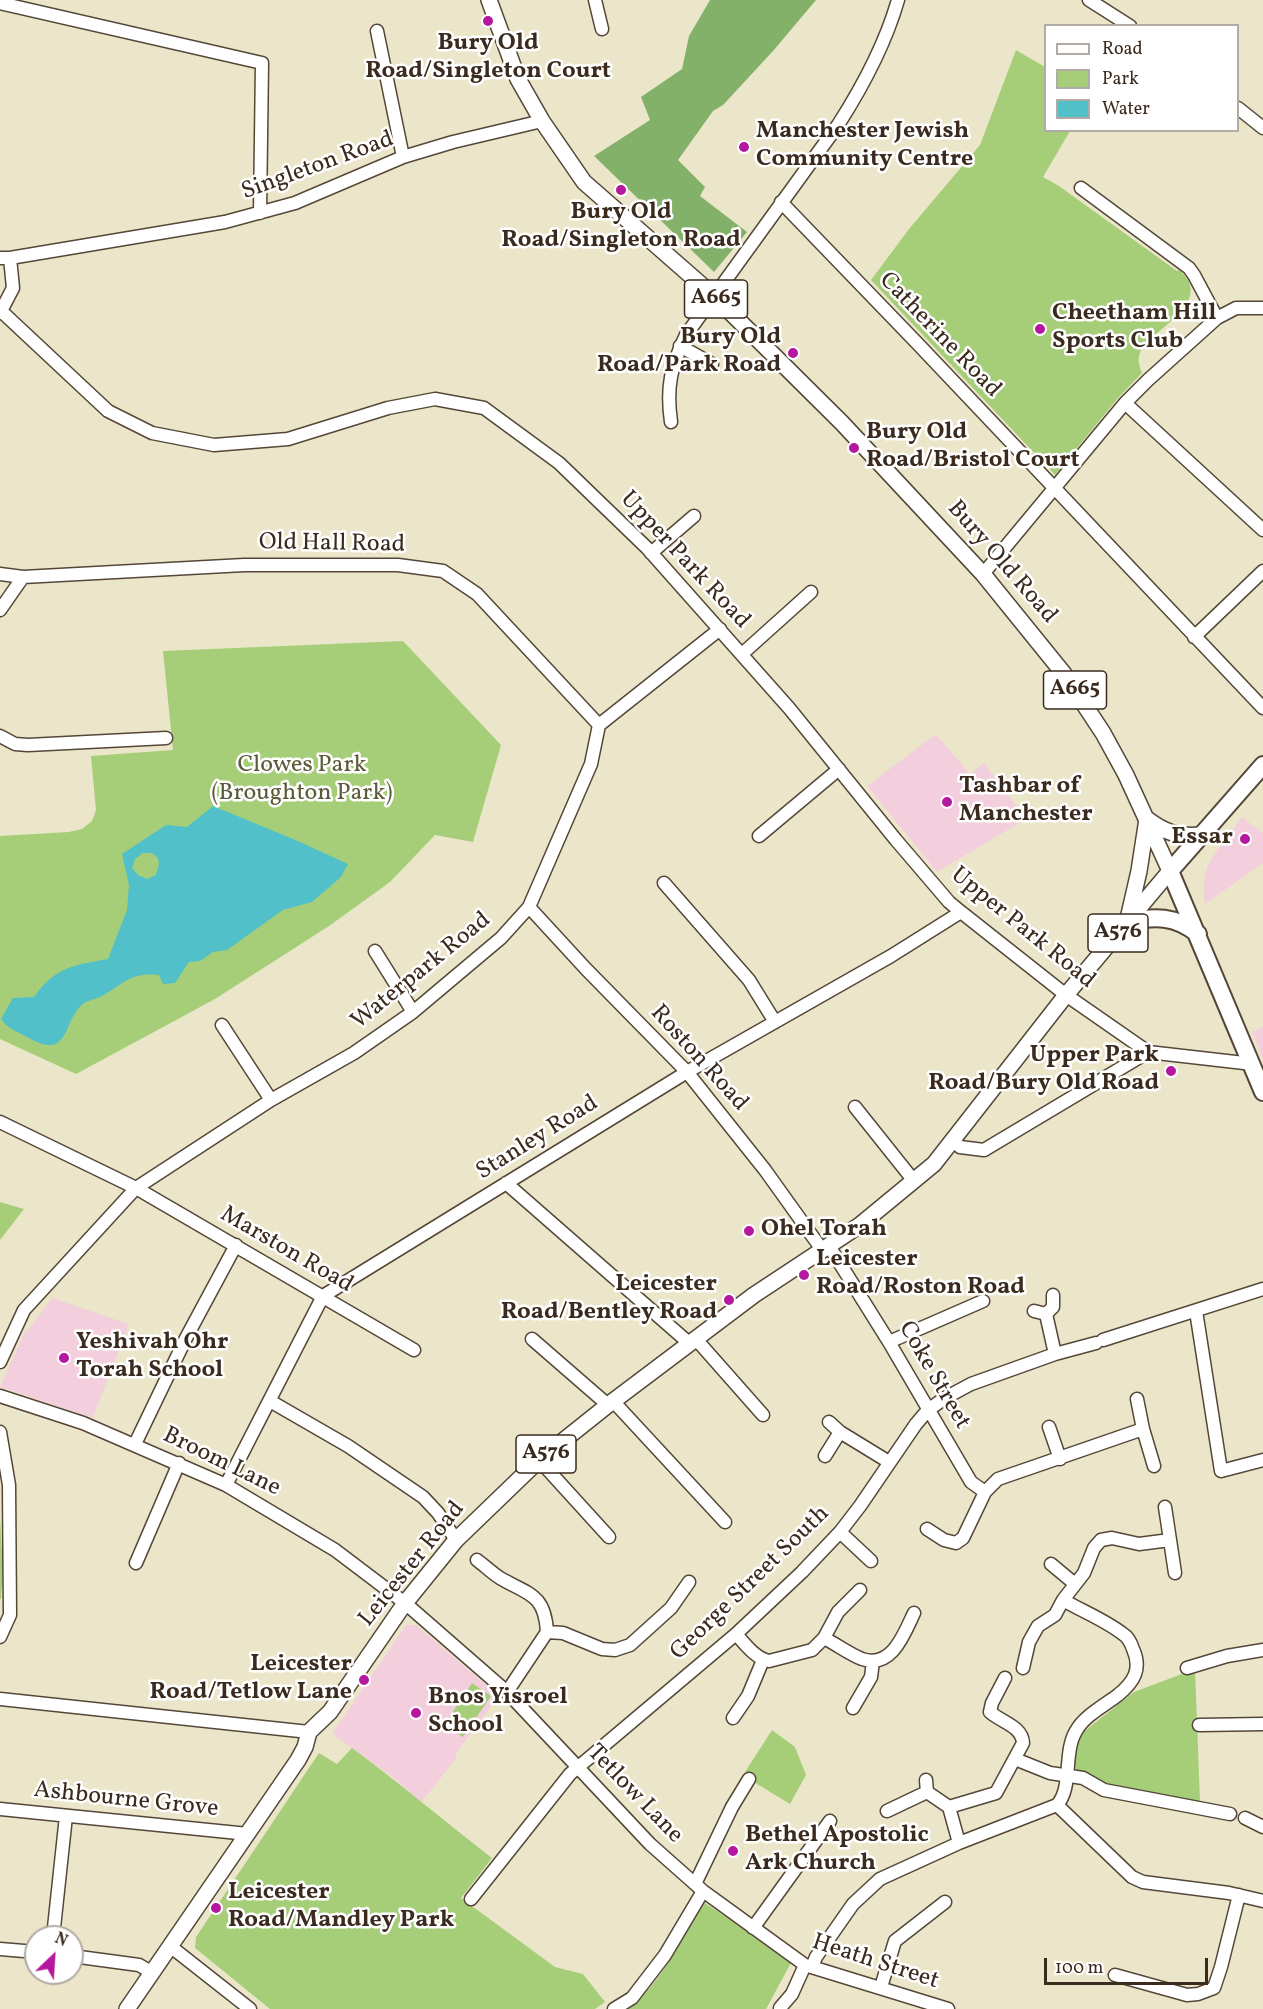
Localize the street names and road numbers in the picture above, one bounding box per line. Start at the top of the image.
street label: Singleton Road [238,126,398,208]
street label: Catherine Road [872,267,1006,405]
road number: A665 [684,280,748,318]
street label: Upper Park Road [613,486,755,636]
street label: Bury Old Road [940,496,1062,630]
street label: Old Hall Road [259,529,405,561]
road number: A665 [1044,671,1106,709]
street label: Upper Park Road [944,862,1100,996]
street label: Waterpark Road [346,907,498,1037]
road number: A576 [1088,914,1148,952]
street label: Roston Road [643,1000,753,1118]
street label: Stanley Road [472,1090,604,1188]
street label: Marston Road [214,1201,358,1301]
street label: Coke Street [891,1317,975,1435]
street label: Broom Lane [157,1422,285,1504]
road number: A576 [516,1435,576,1473]
street label: Leicester Road [354,1496,472,1634]
street label: George Street South [665,1501,837,1667]
street label: Tetlow Lane [580,1740,688,1850]
street label: Ashbourne Grove [32,1777,220,1825]
street label: Heath Street [808,1929,942,1997]

